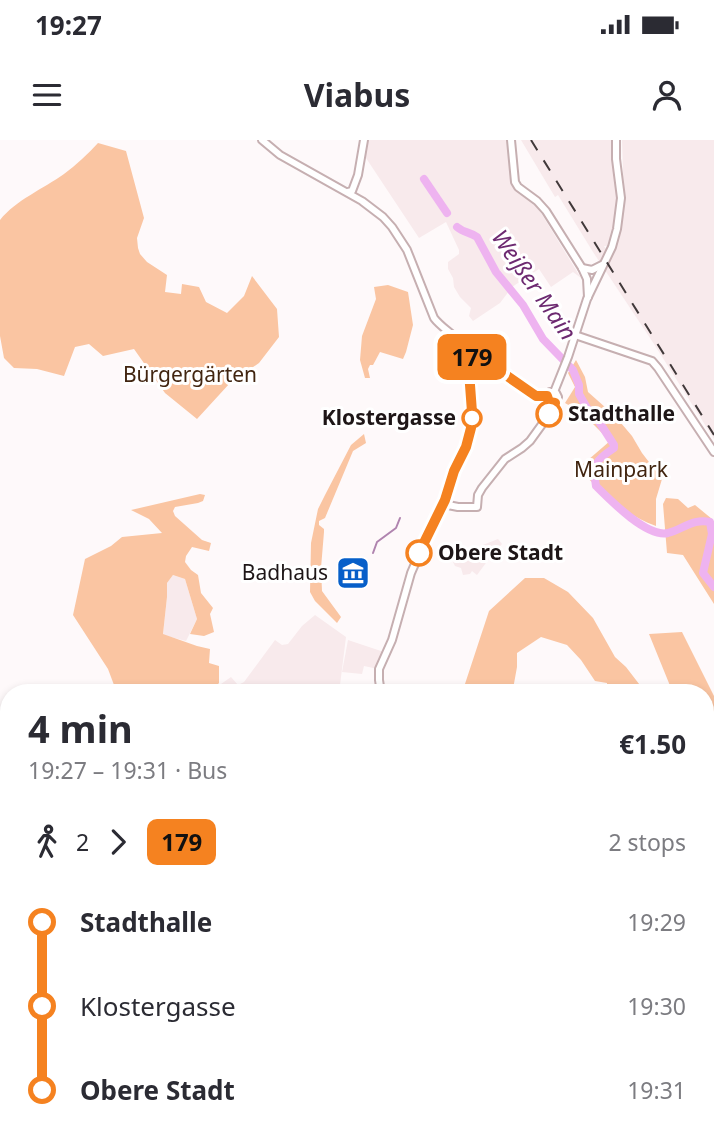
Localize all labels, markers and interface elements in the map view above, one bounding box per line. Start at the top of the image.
text: 19:27 [35,7,102,43]
text: Viabus [304,73,410,116]
icon: menu [28,76,66,114]
icon: person [648,76,686,114]
water label: Weißer Main [485,223,585,346]
line badge: 179 [432,334,512,380]
text: 179 [451,340,493,373]
park label: Bürgergärten [123,360,257,388]
place label: Stadthalle [568,399,675,427]
marker: Stadthalle [536,401,562,427]
place label: Klostergasse [322,403,456,431]
marker: Klostergasse [462,408,482,428]
park label: Mainpark [574,455,669,483]
place label: Obere Stadt [438,538,563,566]
marker: Obere Stadt [406,540,432,566]
museum icon: Badhaus [334,554,372,592]
place label: Badhaus [242,558,328,586]
text: 4 min [28,702,133,754]
text: €1.50 [619,726,686,762]
text: 19:27 – 19:31 · Bus [28,754,227,786]
icon: walk [28,823,66,861]
icon: forward [99,823,137,861]
text: 179 [161,825,202,858]
text: 2 [76,826,89,858]
text: 2 stops [608,826,686,858]
text: Stadthalle [80,904,212,940]
text: 19:29 [627,906,686,938]
text: Klostergasse [80,988,236,1024]
text: 19:30 [627,990,686,1022]
text: Obere Stadt [80,1072,235,1108]
text: 19:31 [627,1074,686,1106]

